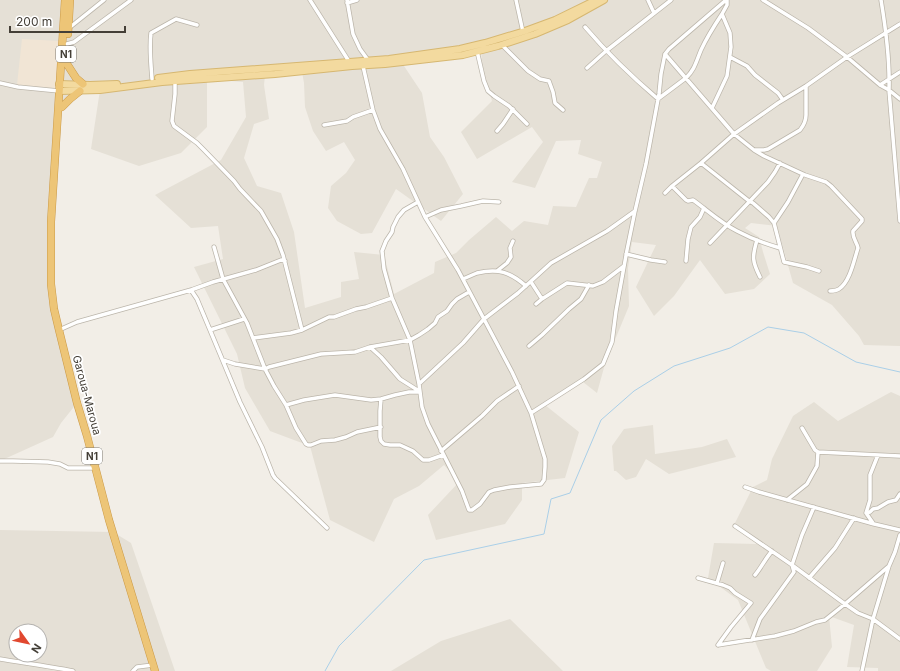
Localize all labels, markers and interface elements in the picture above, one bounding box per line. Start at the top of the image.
scale bar [10,8,125,34]
text: 200 m [16,14,52,29]
road number: N1 [56,46,76,62]
street label: Garoua-Maroua [70,354,104,436]
road number: N1 [82,448,102,464]
north arrow [8,623,48,663]
text: N [28,641,45,656]

